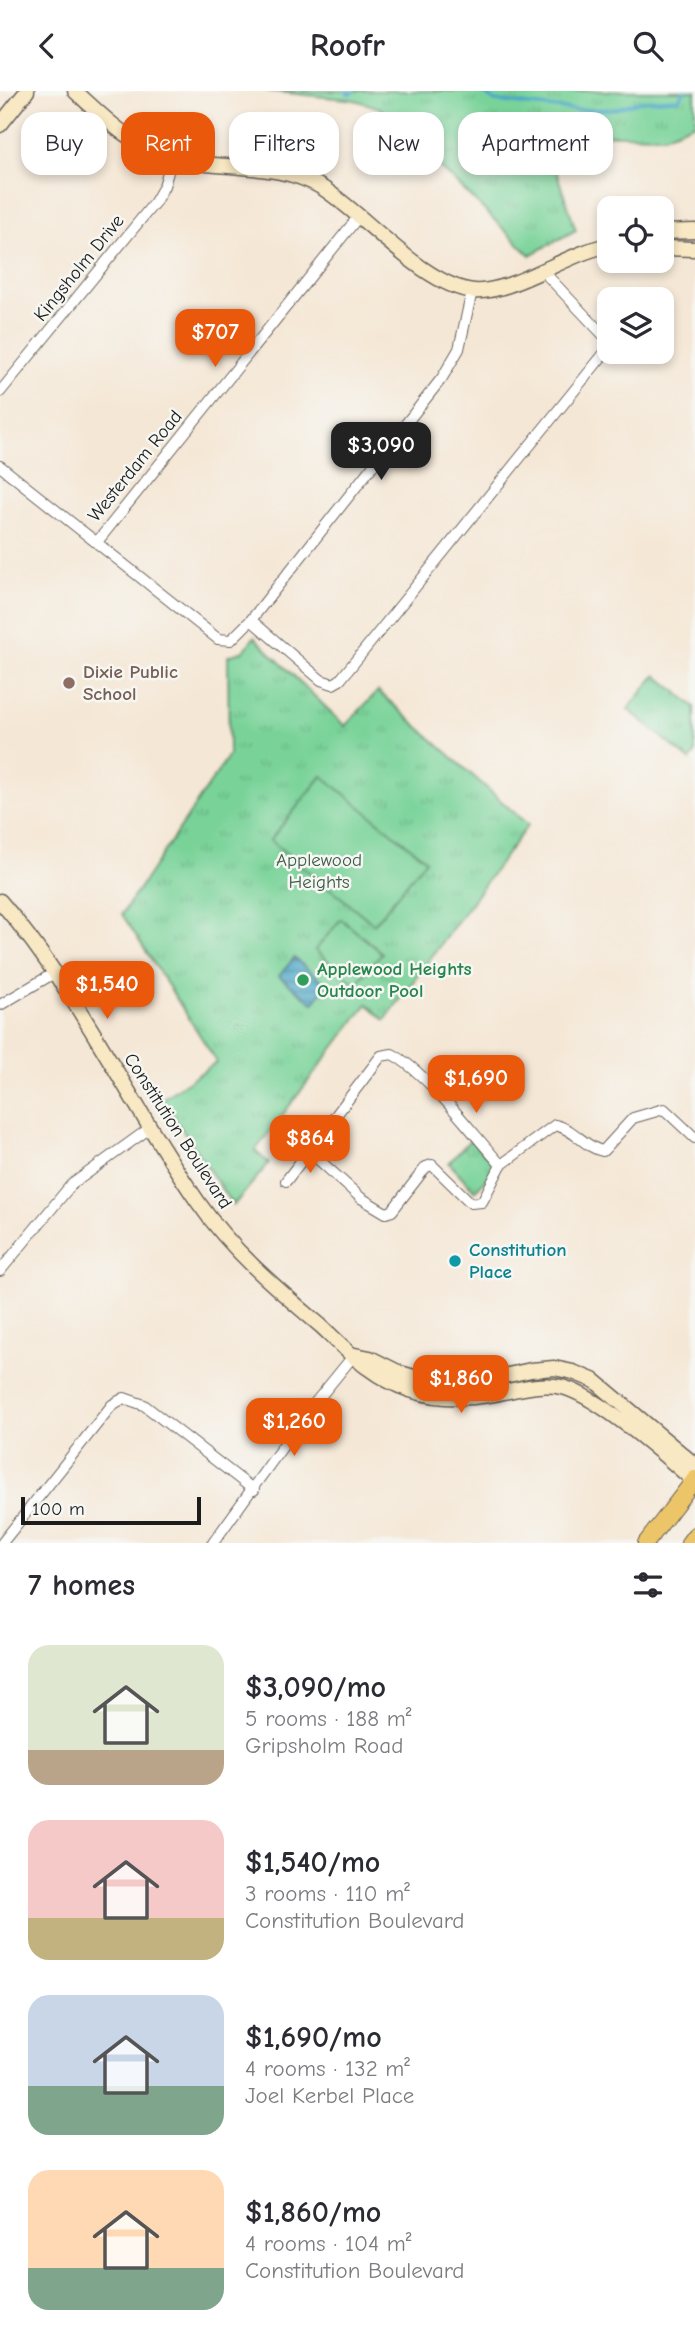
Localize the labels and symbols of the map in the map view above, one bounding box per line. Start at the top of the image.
street label: Kingsholm Drive [29,210,129,326]
pin: $707 [174,309,256,369]
street label: Westerdam Road [83,406,187,526]
pin: $3,090 [324,423,438,482]
place label: Dixie Public School [83,661,178,705]
marker: Dixie Public School [61,675,77,691]
park label: Applewood Heights [276,849,362,893]
place label: Applewood Heights Outdoor Pool [317,958,471,1002]
pin: $1,540 [50,961,164,1021]
marker: Applewood Heights Outdoor Pool [295,972,311,988]
street label: Constitution Boulevard [119,1049,237,1213]
pin: $1,690 [419,1055,533,1115]
pin: $864 [269,1115,351,1175]
place label: Constitution Place [469,1239,567,1283]
marker: Constitution Place [447,1253,463,1269]
pin: $1,860 [404,1355,518,1415]
pin: $1,260 [237,1399,351,1458]
scale bar [21,1494,201,1526]

